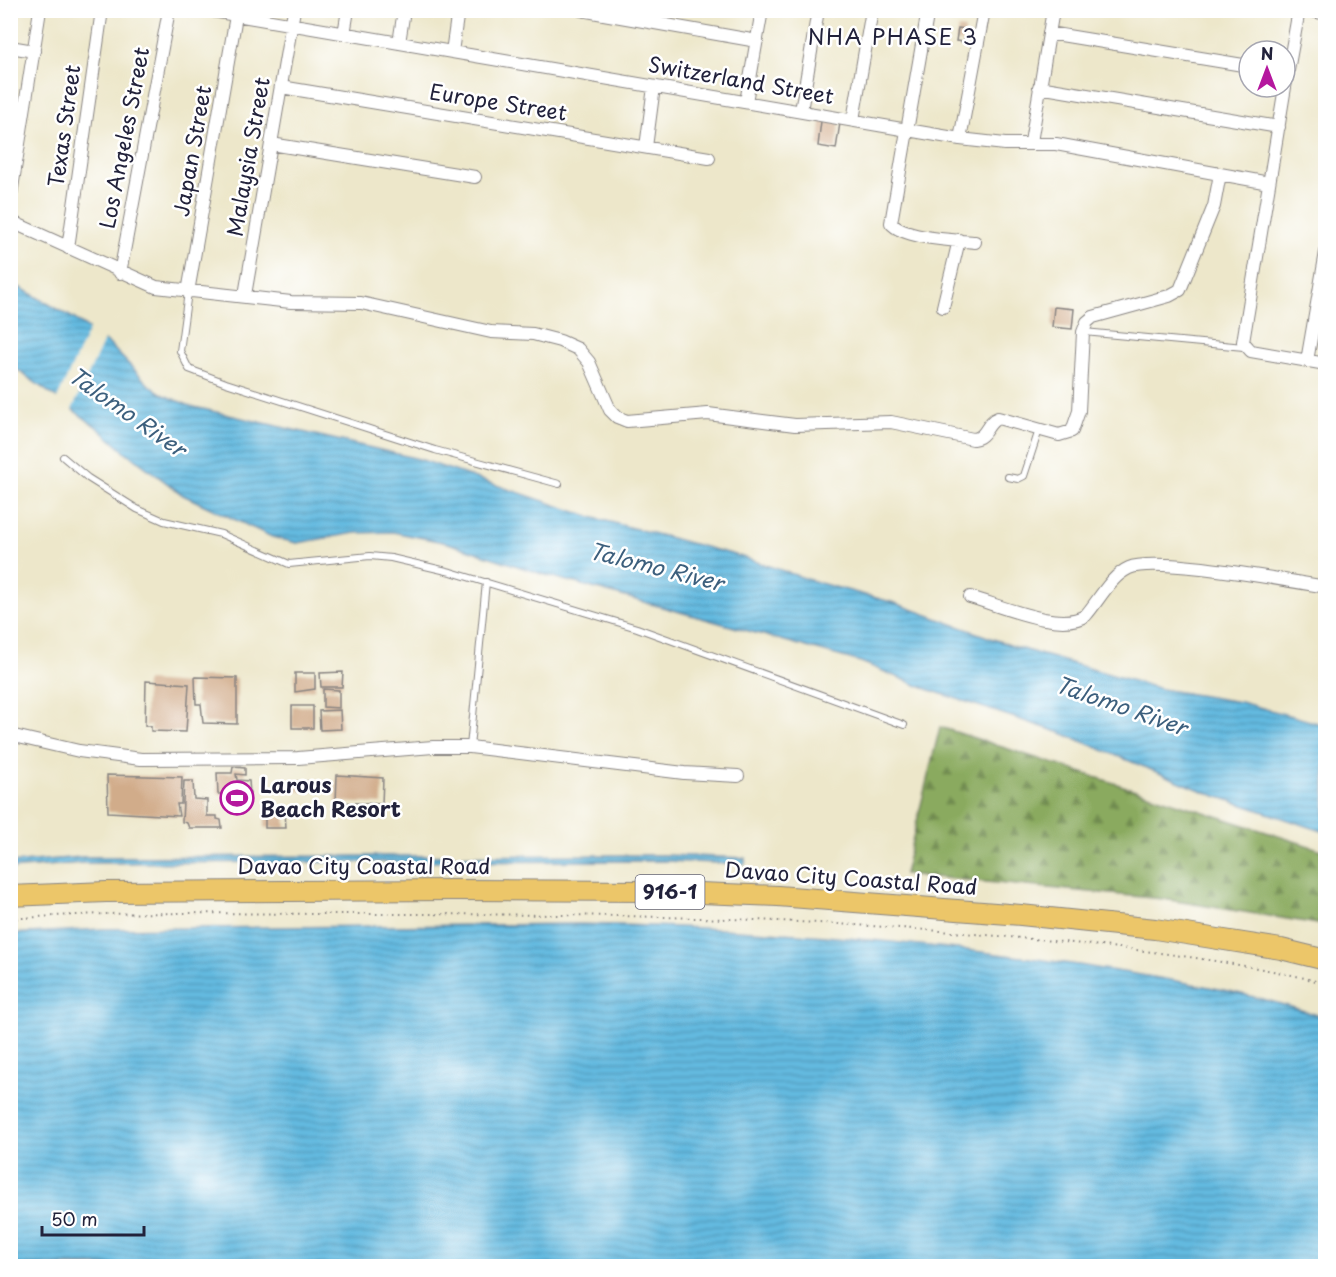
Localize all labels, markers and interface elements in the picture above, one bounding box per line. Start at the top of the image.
district label: NHA PHASE 3 [807,19,979,52]
north arrow [1237,39,1297,99]
text: N [1261,41,1273,65]
street label: Los Angeles Street [90,44,156,231]
street label: Switzerland Street [646,47,837,111]
street label: Texas Street [39,62,87,189]
street label: Europe Street [427,74,569,128]
street label: Malaysia Street [217,75,277,239]
street label: Japan Street [164,83,218,219]
water label: Talomo River [62,358,196,465]
water label: Talomo River [586,533,730,599]
water label: Talomo River [1051,667,1195,744]
place label: Larous Beach Resort [260,768,401,824]
sports icon: Larous Beach Resort [219,780,255,816]
street label: Davao City Coastal Road [238,849,490,881]
street label: Davao City Coastal Road [724,852,978,902]
road number: 916-1 [636,875,704,909]
scale bar [42,1199,144,1237]
text: 50 m [51,1205,98,1232]

